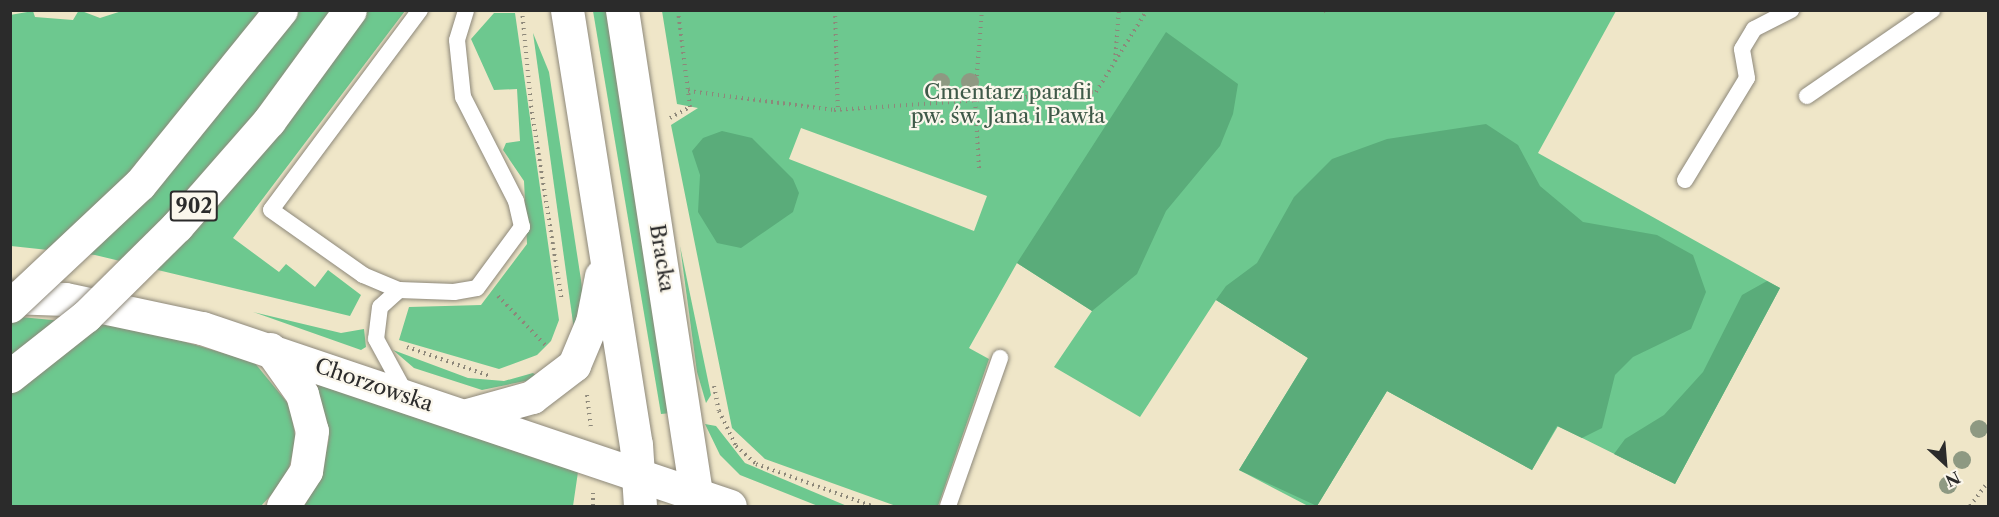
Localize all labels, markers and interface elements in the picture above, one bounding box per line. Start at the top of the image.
park label: Cmentarz parafii pw. św. Jana i Pawła [911,79,1105,129]
road number: 902 [168,189,220,223]
street label: Bracka [644,222,680,294]
street label: Chorzowska [312,353,436,417]
north arrow [1915,433,1975,493]
text: N [1942,467,1964,491]

